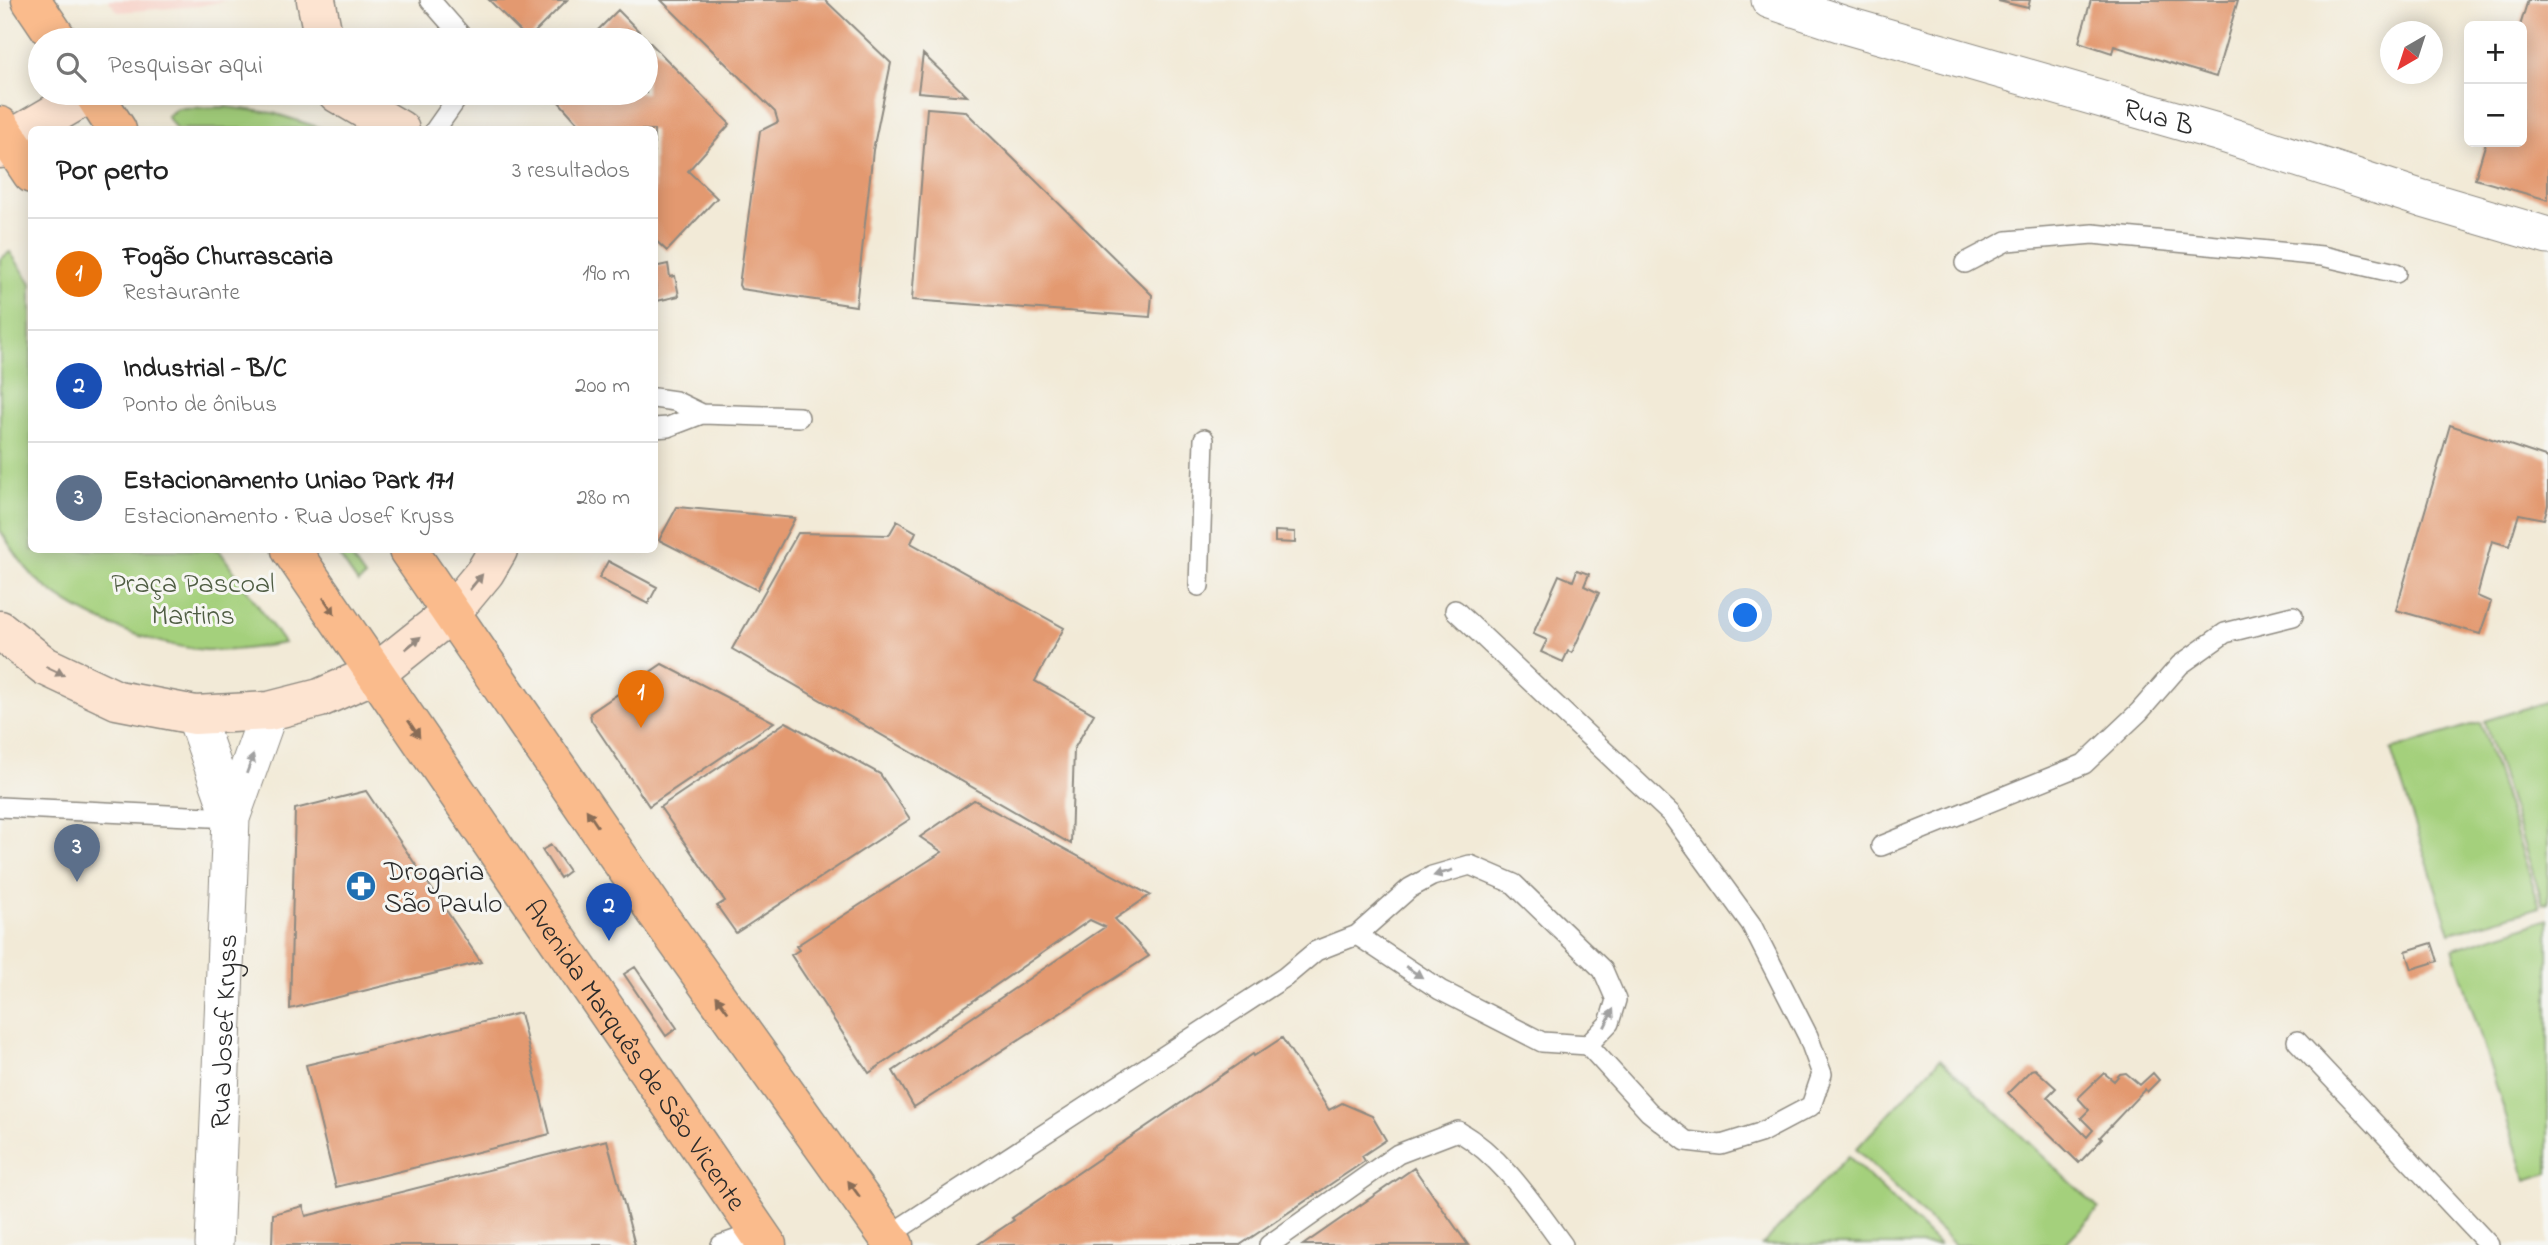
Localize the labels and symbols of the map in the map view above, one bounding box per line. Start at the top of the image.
north arrow [2380,21,2443,84]
street label: Rua B [2118,89,2199,148]
park label: Praça Pascoal Martins [111,565,275,638]
one-way arrow [468,574,483,591]
one-way arrow [322,597,336,615]
your location [1728,598,1762,632]
one-way arrow [404,635,422,650]
one-way arrow [45,665,65,676]
pin: 1 [618,670,664,728]
one-way arrow [407,720,421,738]
one-way arrow [245,754,256,775]
one-way arrow [585,809,599,827]
pin: 3 [54,824,100,882]
place label: Drogaria São Paulo [383,853,503,926]
one-way arrow [1432,868,1453,879]
pharmacy icon: Drogaria São Paulo [344,869,378,903]
pin: 2 [586,883,632,941]
street label: Avenida Marquês de São Vicente [512,892,755,1221]
street label: Rua Josef Kryss [202,933,250,1130]
one-way arrow [1405,965,1423,979]
one-way arrow [715,995,729,1013]
one-way arrow [1603,1008,1615,1028]
one-way arrow [848,1180,862,1198]

